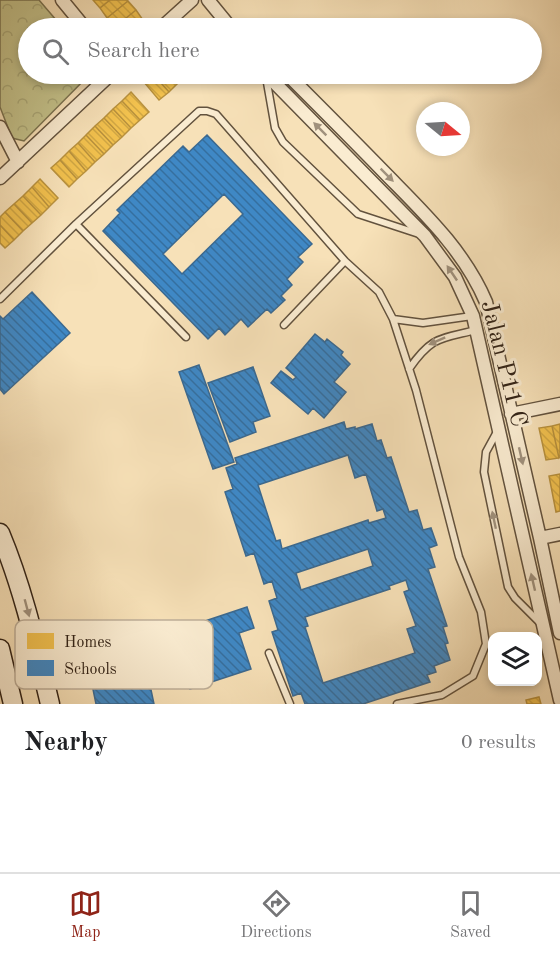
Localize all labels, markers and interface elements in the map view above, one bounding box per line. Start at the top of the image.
search box [18,18,542,84]
icon: search [39,35,72,68]
text: Search here [87,40,200,62]
north arrow [416,102,470,156]
one-way arrow [314,123,328,137]
one-way arrow [379,167,393,181]
one-way arrow [446,264,457,281]
street label: Jalan P11 C [476,298,530,430]
one-way arrow [428,336,446,346]
one-way arrow [517,447,526,466]
one-way arrow [488,510,498,529]
one-way arrow [528,572,537,591]
one-way arrow [22,599,32,617]
legend [15,620,213,689]
map controls [488,632,542,686]
button: layers [488,632,542,686]
text: Homes [64,635,112,651]
text: Schools [64,662,117,678]
text: Nearby [24,730,108,756]
text: 0 results [461,733,536,753]
tab: Map [69,887,102,943]
tab: Directions [241,887,312,943]
tab: Saved [450,887,491,943]

